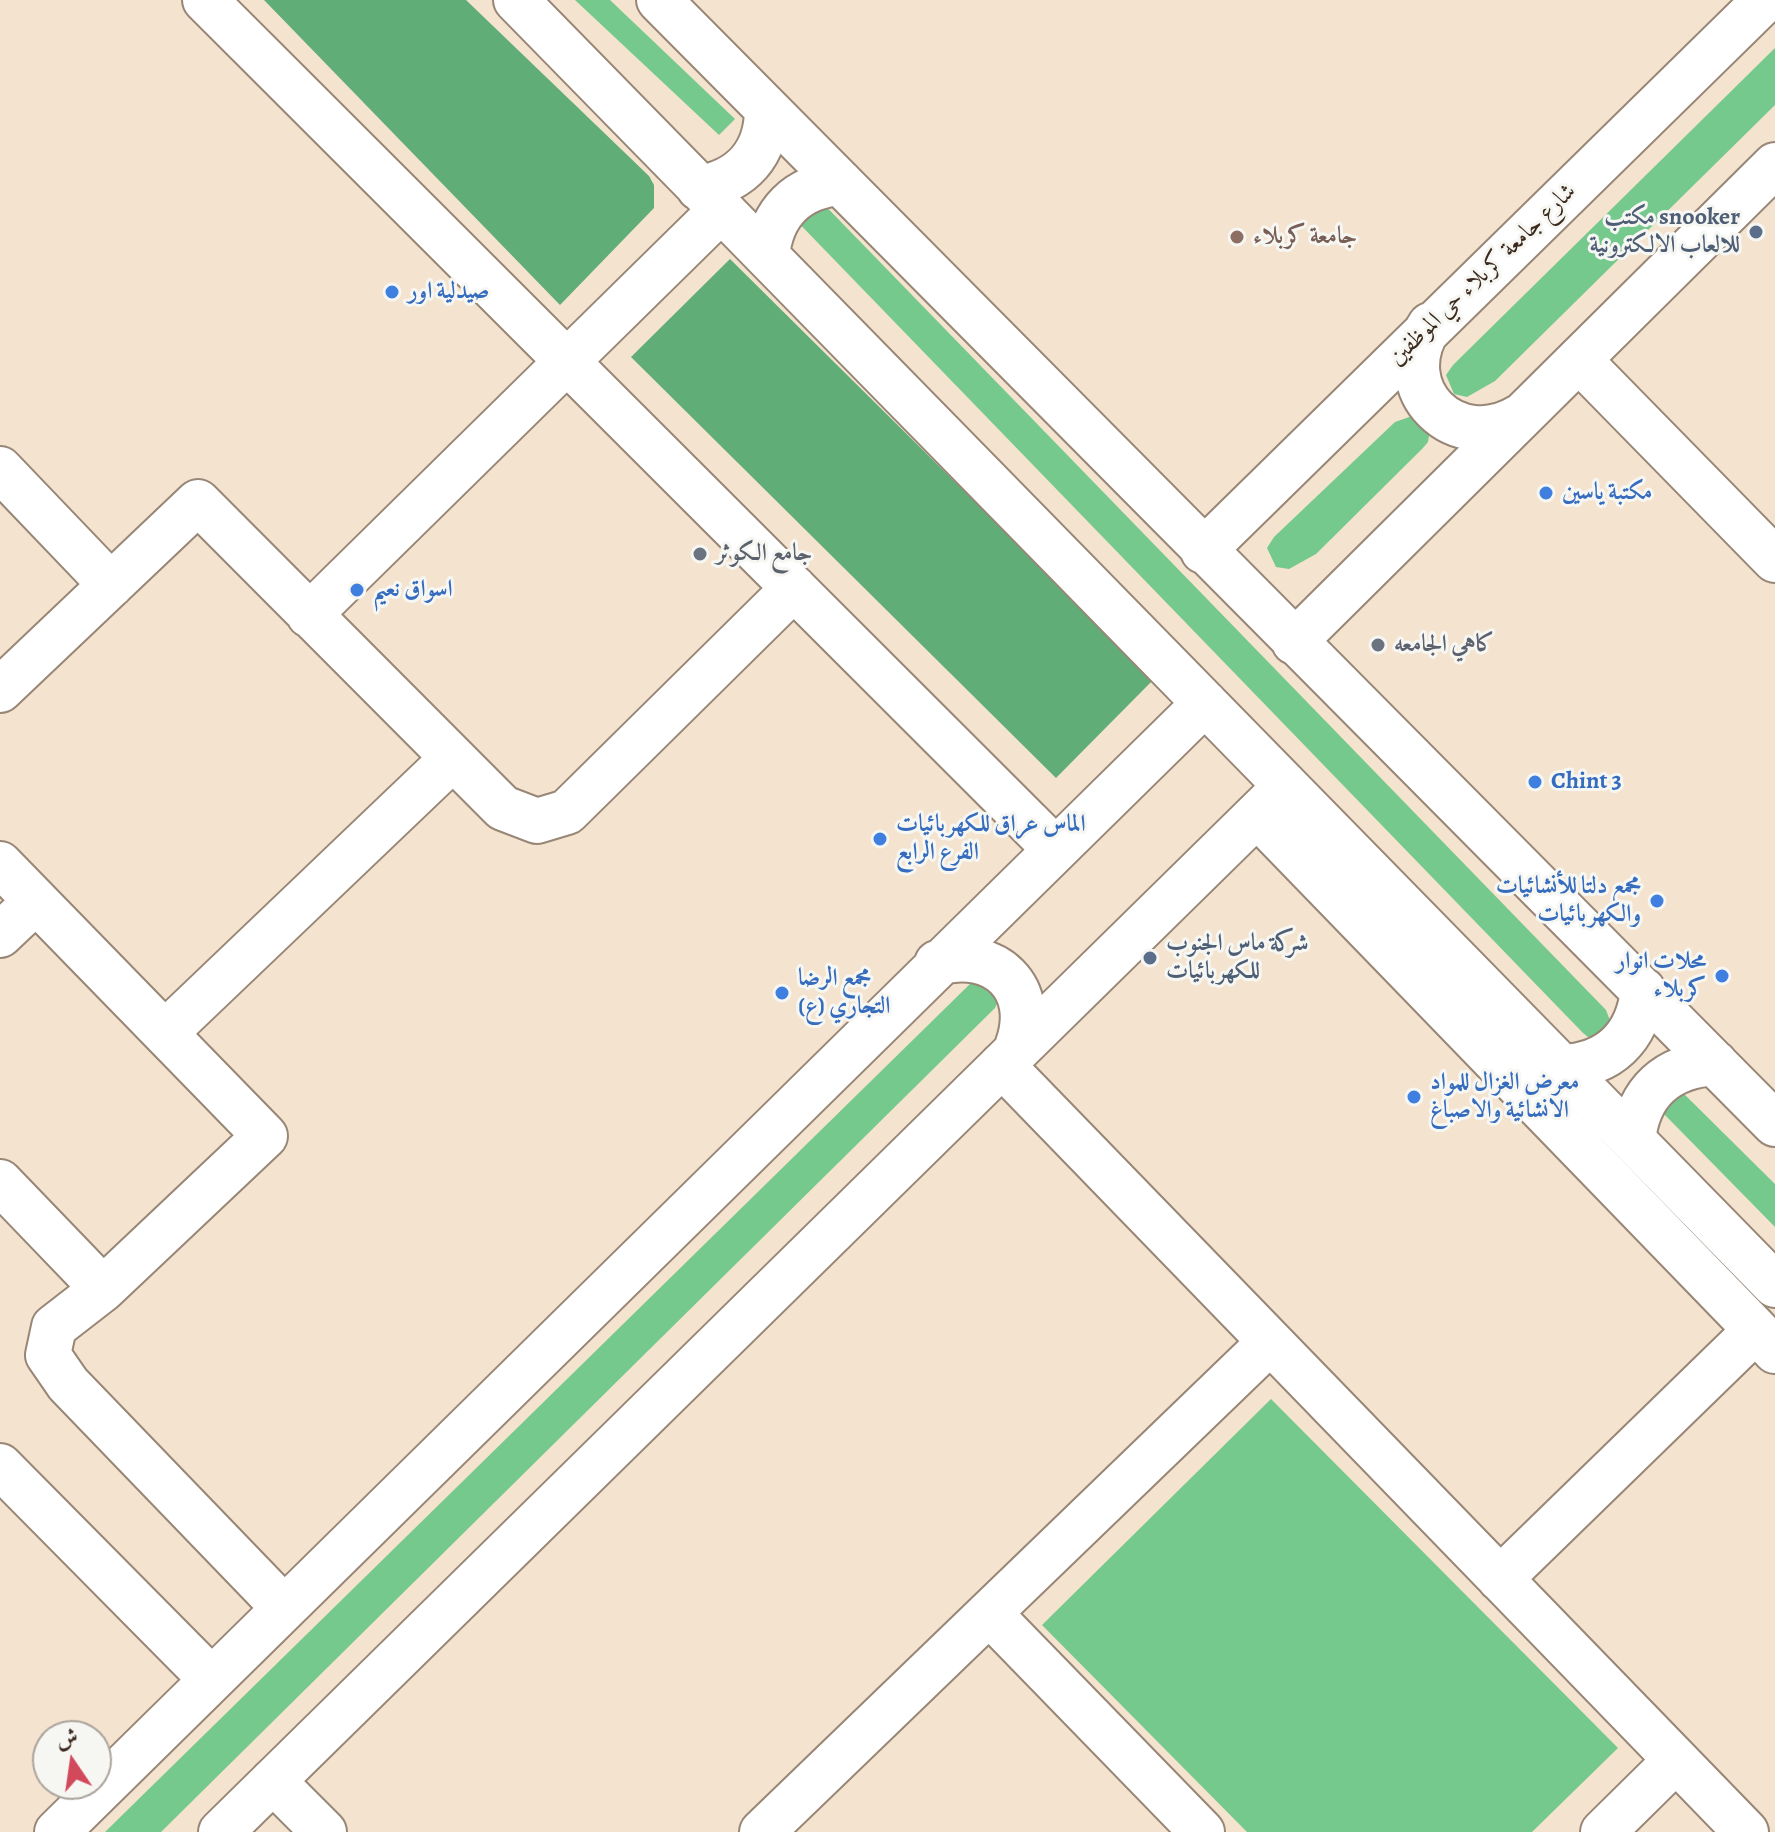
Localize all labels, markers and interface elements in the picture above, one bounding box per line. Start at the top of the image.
street label: شارع جامعة كربلاء حي الموظفين [1383,178,1583,372]
place label: مكتب snooker للالعاب الالكترونية [1590,204,1740,260]
place label: جامعة كربلاء [1253,223,1357,251]
marker: مكتب snooker للالعاب الالكترونية [1747,223,1765,241]
marker: جامعة كربلاء [1228,228,1246,246]
place label: صيدلية اور [408,278,490,306]
marker: صيدلية اور [383,283,401,301]
place label: مكتبة ياسين [1562,479,1652,507]
marker: مكتبة ياسين [1537,484,1555,502]
place label: جامع الكوثر [716,540,812,568]
marker: جامع الكوثر [691,545,709,563]
place label: اسواق نعيم [373,576,453,604]
marker: اسواق نعيم [348,581,366,599]
place label: كاهي الجامعه [1394,631,1494,659]
marker: كاهي الجامعه [1369,636,1387,654]
place label: Chint 3 [1551,768,1622,796]
marker: Chint 3 [1526,773,1544,791]
place label: الماس عراق للكهربائيات الفرع الرابع [896,811,1086,867]
marker: الماس عراق للكهربائيات الفرع الرابع [871,830,889,848]
place label: مجمع دلتا للأنشائيات والكهربائيات [1496,873,1641,929]
marker: مجمع دلتا للأنشائيات والكهربائيات [1648,892,1666,910]
place label: شركة ماس الجنوب للكهربائيات [1166,930,1308,986]
place label: محلات انوار كربلاء [1616,948,1706,1004]
marker: شركة ماس الجنوب للكهربائيات [1141,949,1159,967]
place label: مجمع الرضا (ع) التجاري [798,965,891,1021]
marker: محلات انوار كربلاء [1713,967,1731,985]
marker: مجمع الرضا (ع) التجاري [773,984,791,1002]
place label: معرض الغزال للمواد الانشائية والاصباغ [1430,1069,1579,1125]
marker: معرض الغزال للمواد الانشائية والاصباغ [1405,1088,1423,1106]
north arrow [32,1720,112,1800]
text: ش [53,1721,81,1756]

